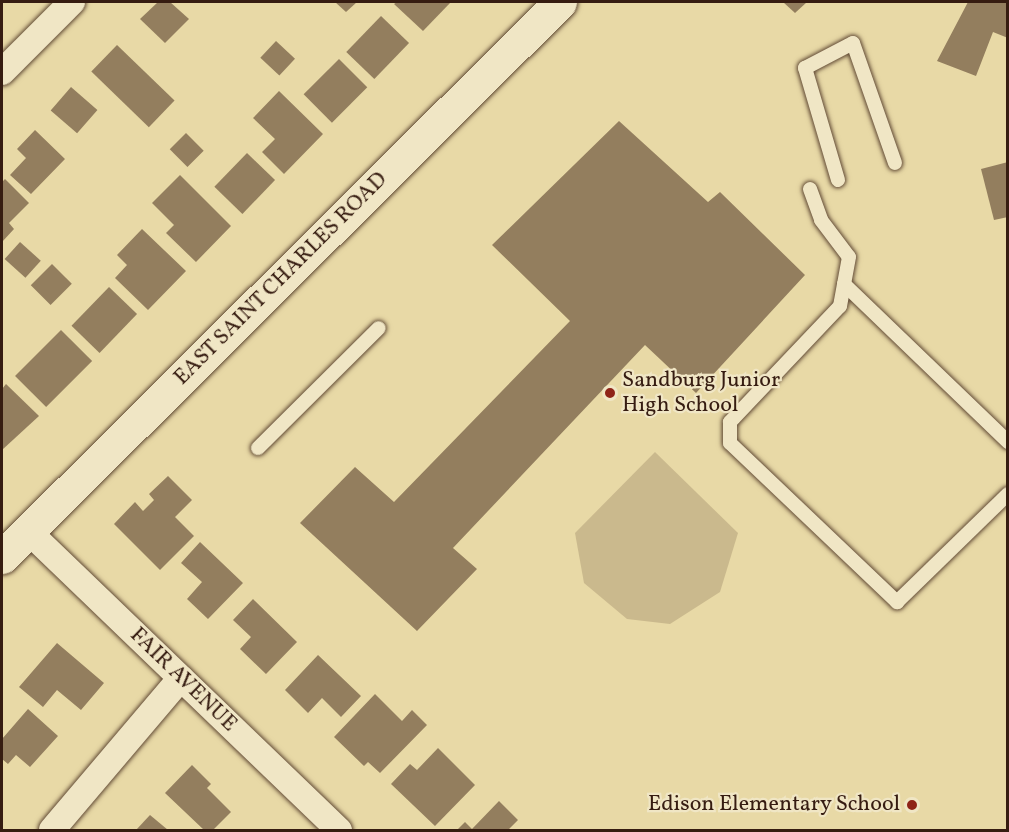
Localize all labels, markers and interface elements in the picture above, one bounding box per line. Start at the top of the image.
street label: EAST SAINT CHARLES ROAD [168,166,394,392]
place label: Sandburg Junior High School [622,367,780,418]
marker: Sandburg Junior High School [603,386,617,400]
street label: FAIR AVENUE [124,622,242,738]
place label: Edison Elementary School [647,792,900,818]
marker: Edison Elementary School [905,798,919,812]

